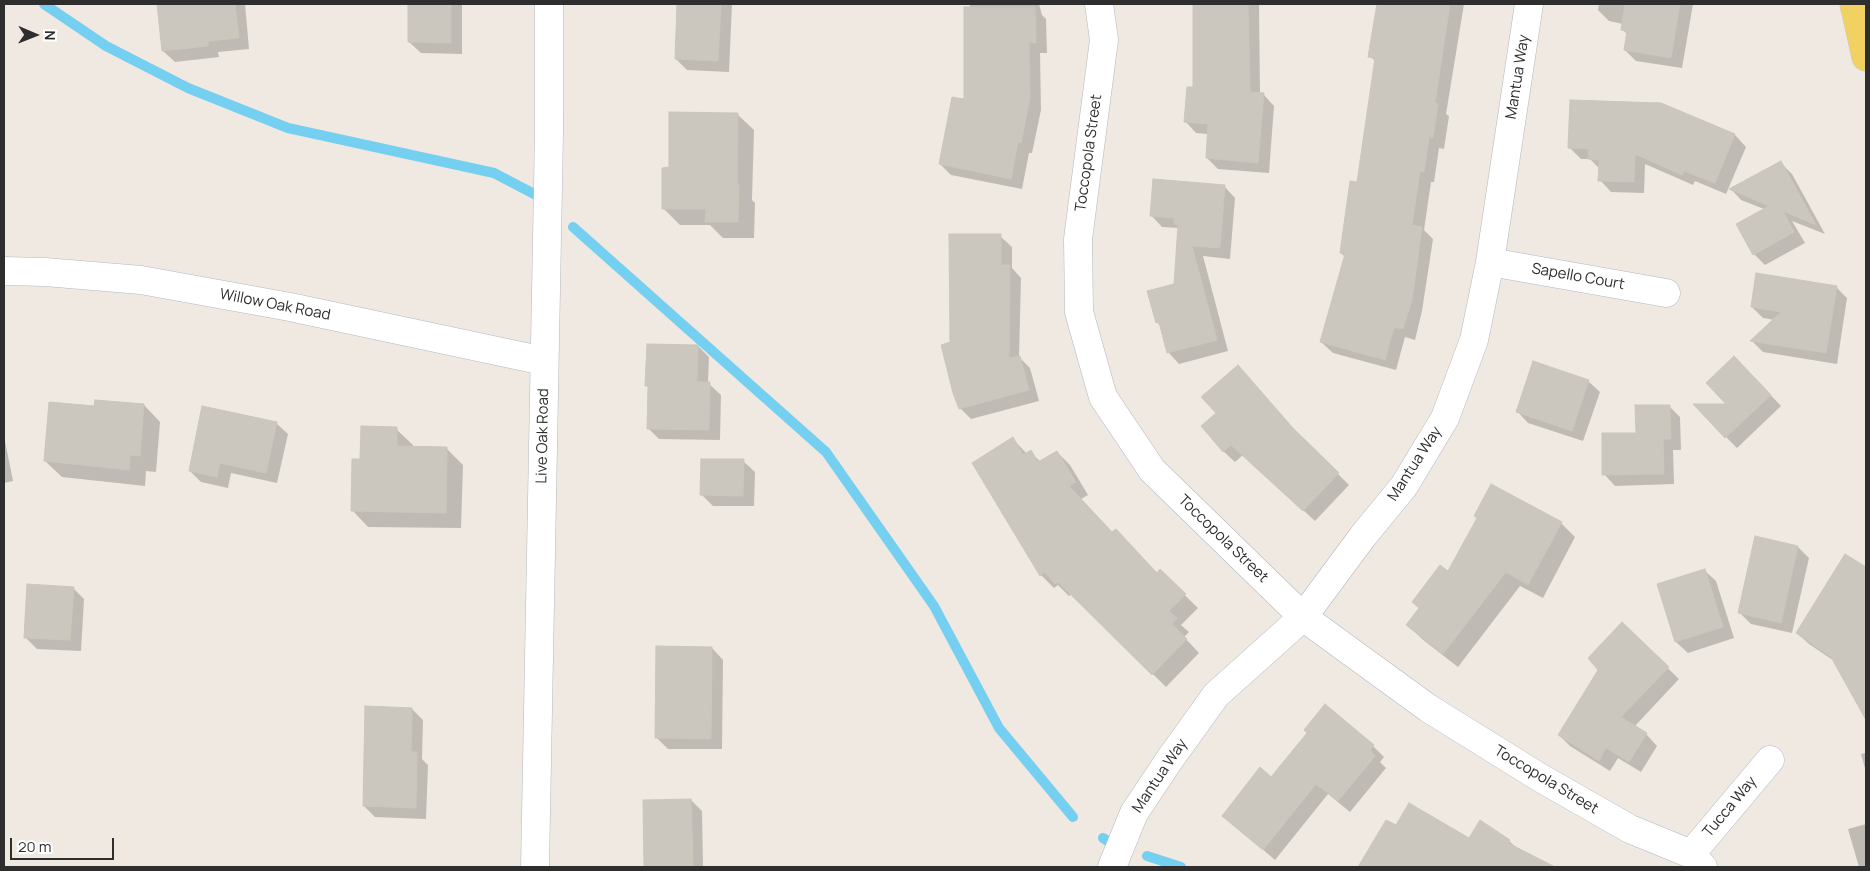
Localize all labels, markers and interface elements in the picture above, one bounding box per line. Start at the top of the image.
north arrow [10,10,60,60]
text: N [41,30,60,40]
street label: Mantua Way [1502,33,1534,121]
street label: Toccopola Street [1072,93,1106,213]
street label: Sapello Court [1530,260,1626,294]
street label: Willow Oak Road [218,285,332,325]
street label: Live Oak Road [533,388,553,484]
street label: Mantua Way [1384,423,1446,505]
street label: Toccopola Street [1174,491,1272,587]
street label: Mantua Way [1129,736,1191,816]
street label: Toccopola Street [1491,742,1601,818]
street label: Tucca Way [1699,773,1761,841]
scale bar [12,828,116,860]
text: 20 m [18,836,51,857]

